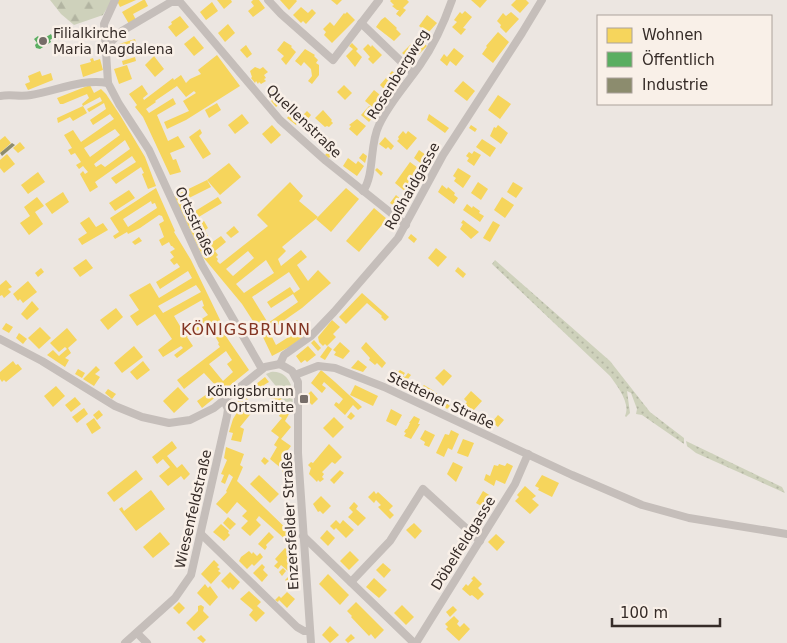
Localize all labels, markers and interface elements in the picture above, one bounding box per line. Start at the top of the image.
legend [597,15,772,105]
place label: Filialkirche Maria Magdalena [53,25,173,57]
street label: Rosenbergweg [364,26,432,122]
text: Wohnen [642,26,703,44]
marker: Filialkirche Maria Magdalena [37,35,49,47]
text: Öffentlich [642,50,715,69]
text: Industrie [642,76,708,94]
street label: Quellenstraße [263,81,345,161]
street label: Roßhaidgasse [381,140,443,232]
street label: Ortsstraße [172,184,218,258]
district label: KÖNIGSBRUNN [181,320,311,339]
street label: Stettener Straße [385,368,497,432]
place label: Königsbrunn Ortsmitte [207,383,294,415]
marker: Königsbrunn Ortsmitte [298,393,310,405]
street label: Wiesenfeldstraße [172,448,214,570]
street label: Enzersfelder Straße [278,452,302,590]
street label: Döbelfeldgasse [428,493,498,593]
scale bar [612,596,720,628]
text: 100 m [620,604,668,622]

